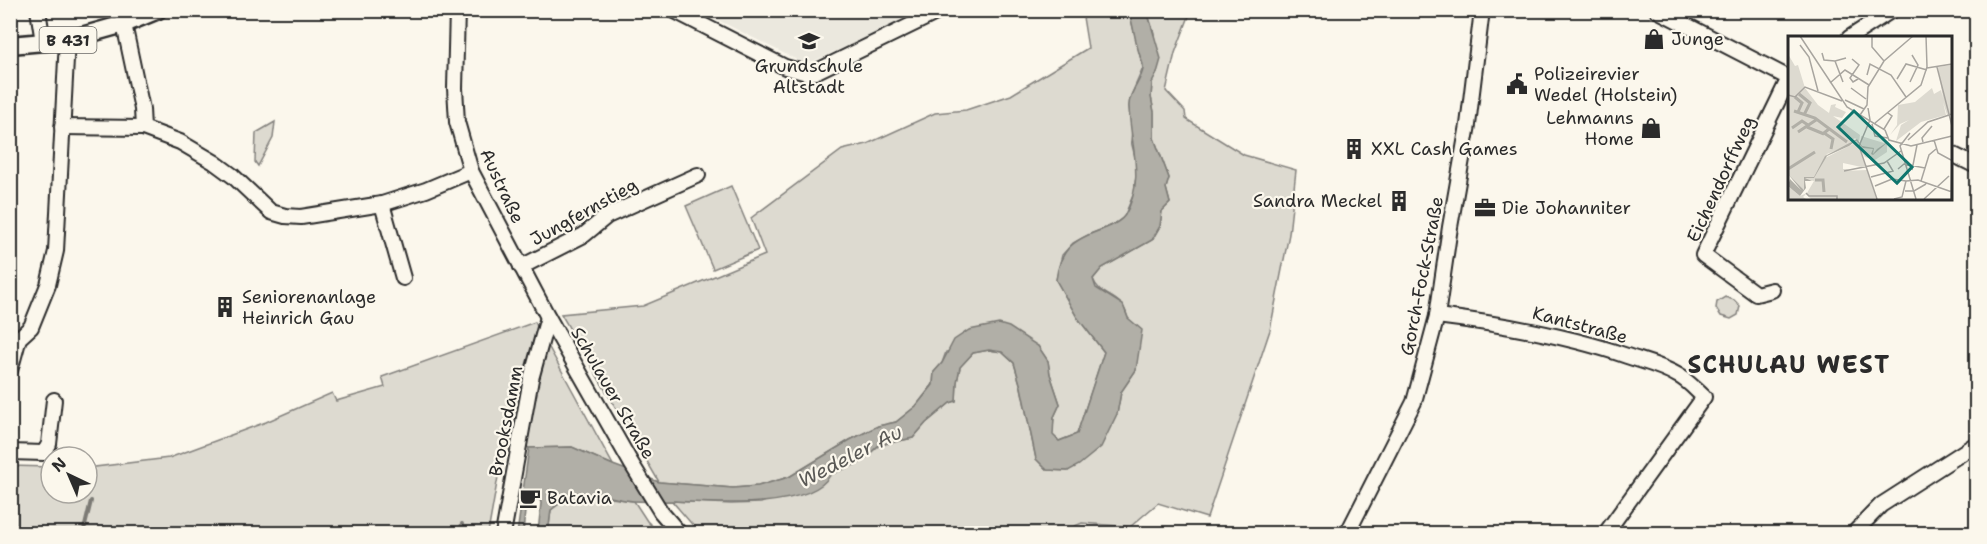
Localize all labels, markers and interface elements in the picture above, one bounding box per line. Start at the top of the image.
road number: B 431 [40,27,97,53]
shop icon: Junge [1642,27,1666,51]
place label: Junge [1671,27,1724,51]
school or university icon: Grundschule Altstadt [797,29,821,53]
inset map [1788,36,1951,200]
place label: Grundschule Altstadt [755,54,863,99]
place label: Polizeirevier Wedel (Holstein) [1534,62,1677,107]
public building icon: Polizeirevier Wedel (Holstein) [1505,72,1529,96]
place label: Lehmanns Home [1546,106,1634,151]
street label: Eichendorffweg [1681,112,1761,246]
shop icon: Lehmanns Home [1639,116,1663,140]
building icon: XXL Cash Games [1342,137,1366,161]
place label: XXL Cash Games [1371,137,1518,161]
street label: Austraße [474,145,530,227]
street label: Jungfernstieg [526,173,642,251]
place label: Sandra Meckel [1253,189,1383,213]
building icon: Sandra Meckel [1387,189,1411,213]
street label: Gorch-Fock-Straße [1395,194,1449,358]
office icon: Die Johanniter [1473,196,1497,220]
place label: Die Johanniter [1502,196,1631,220]
place label: Seniorenanlage Heinrich Gau [242,285,376,330]
building icon: Seniorenanlage Heinrich Gau [213,295,237,319]
street label: Kantstraße [1530,301,1630,349]
street label: Schulauer Straße [565,322,661,464]
district label: SCHULAU WEST [1687,349,1891,381]
street label: Brooksdamm [484,364,528,478]
water label: Wedeler Au [794,419,906,493]
north arrow [39,445,99,505]
text: N [47,453,71,477]
cafe icon: Batavia [518,486,542,510]
place label: Batavia [547,486,612,510]

